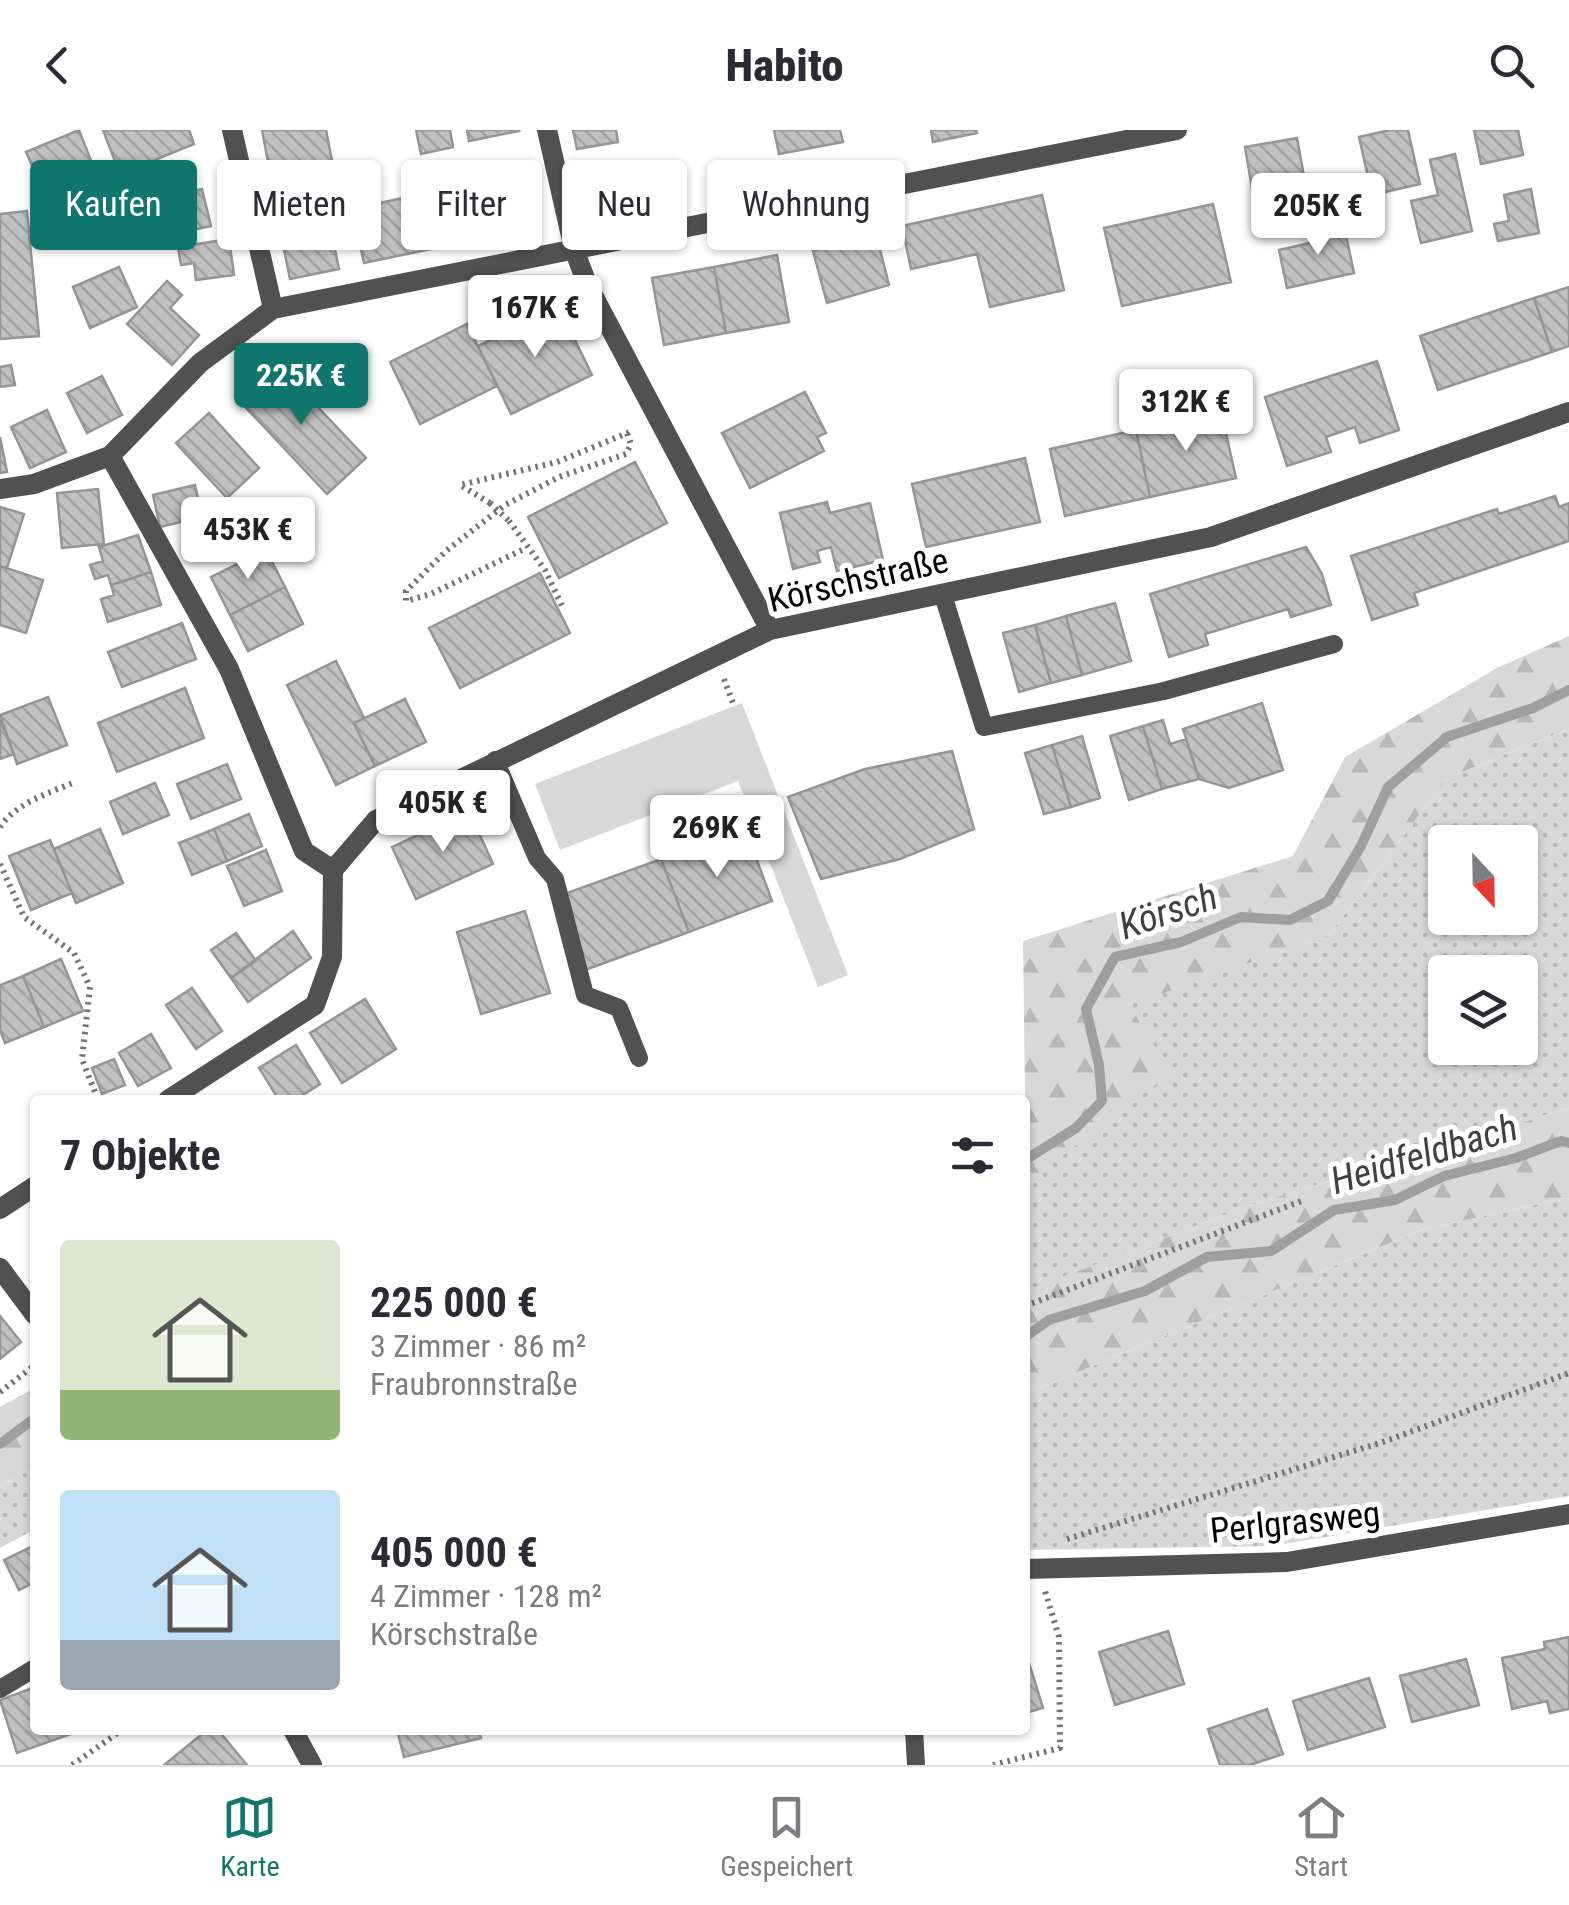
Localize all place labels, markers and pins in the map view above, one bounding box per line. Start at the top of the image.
pin: 205K € [1237,173,1399,258]
pin: 167K € [454,275,616,360]
pin: 225K € [220,343,382,428]
pin: 312K € [1105,369,1267,454]
pin: 453K € [167,497,329,582]
pin: 405K € [362,770,524,855]
pin: 269K € [636,795,798,880]

